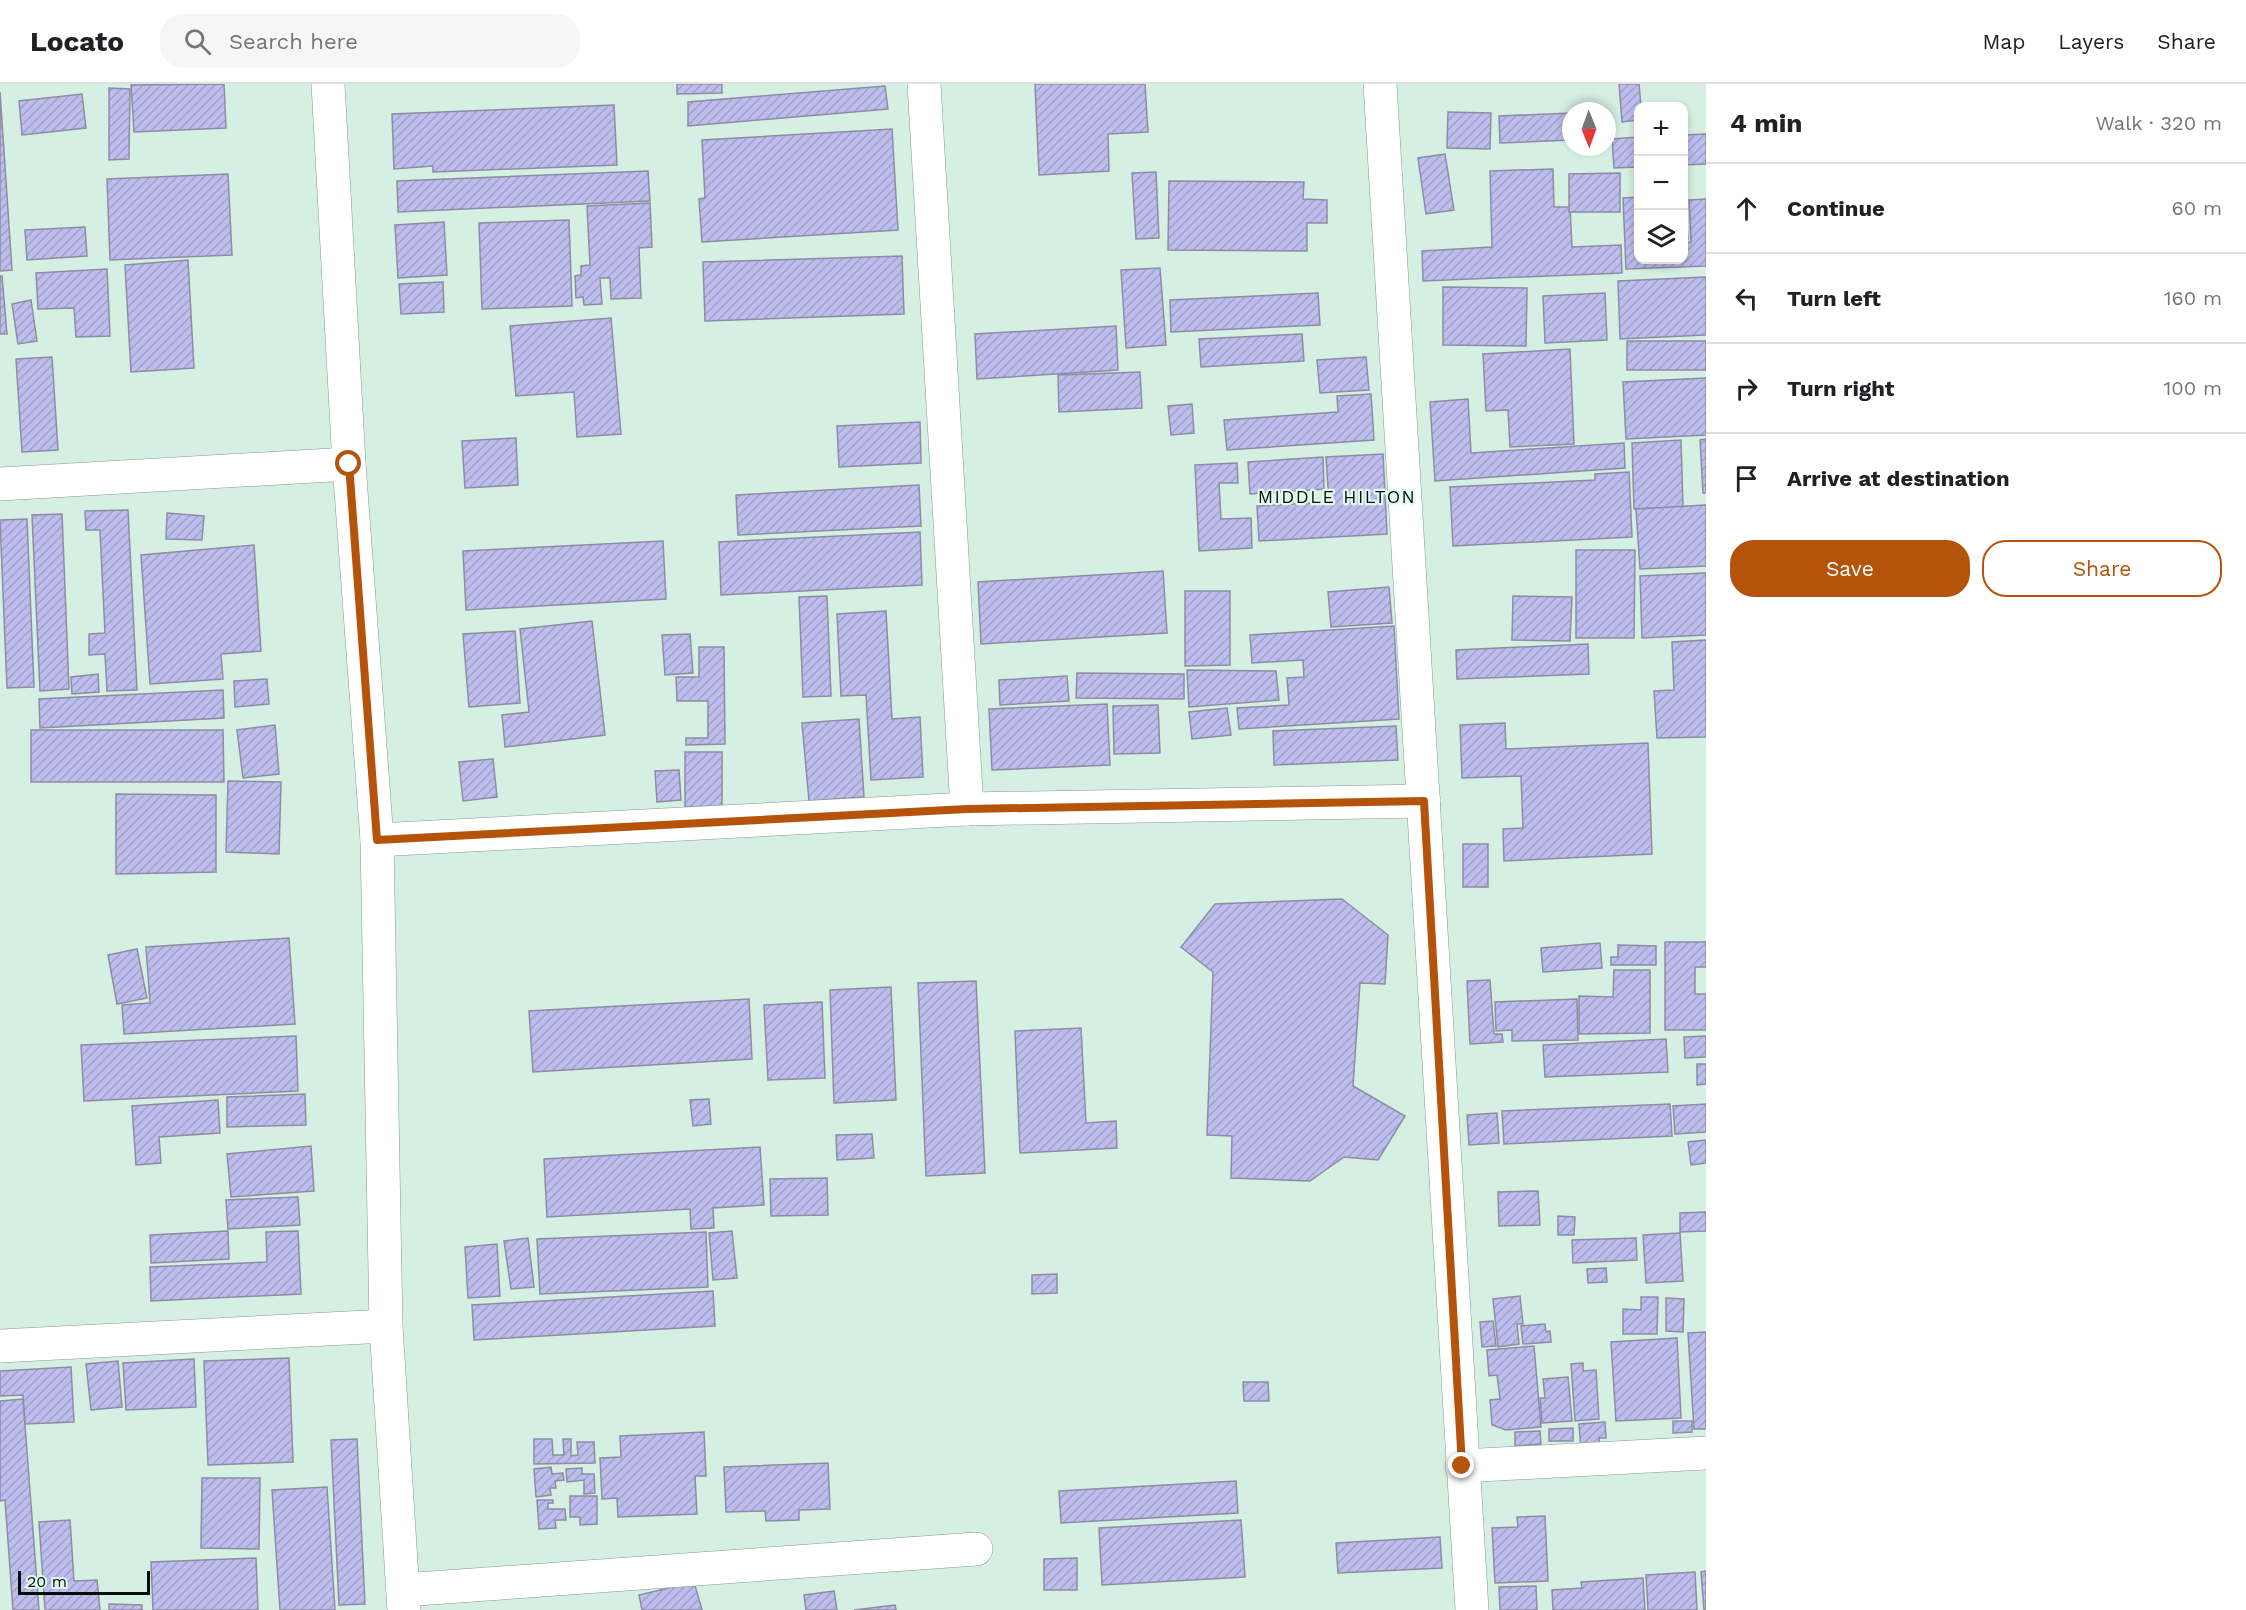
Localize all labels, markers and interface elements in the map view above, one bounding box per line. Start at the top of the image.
search box [160,14,580,68]
text: Locato [30,25,124,58]
icon: search [181,25,214,58]
text: Search here [229,29,358,54]
text: Map [1982,29,2025,54]
text: Layers [2058,29,2124,54]
text: Share [2157,29,2216,54]
north arrow [1562,102,1616,156]
map controls [1634,102,1688,264]
button: + [1634,102,1688,156]
text: 4 min [1730,108,1802,138]
text: Walk · 320 m [2095,111,2222,135]
button: − [1634,156,1688,210]
icon: ahead [1730,192,1763,225]
text: Continue [1787,196,1885,221]
text: 60 m [2172,196,2222,220]
button: layers [1634,210,1688,264]
icon: left [1730,282,1763,315]
text: Turn left [1787,286,1881,311]
text: 160 m [2164,286,2222,310]
icon: right [1730,372,1763,405]
text: Turn right [1787,376,1894,401]
text: 100 m [2163,376,2222,400]
route start [335,450,361,476]
icon: arrive [1730,462,1763,495]
text: Arrive at destination [1787,466,2010,491]
district label: MIDDLE HILTON [1258,486,1416,507]
button: Save [1730,540,1970,597]
button: Share [1982,540,2222,597]
route end [1448,1452,1474,1478]
scale bar [18,1568,150,1596]
text: 20 m [27,1572,67,1591]

